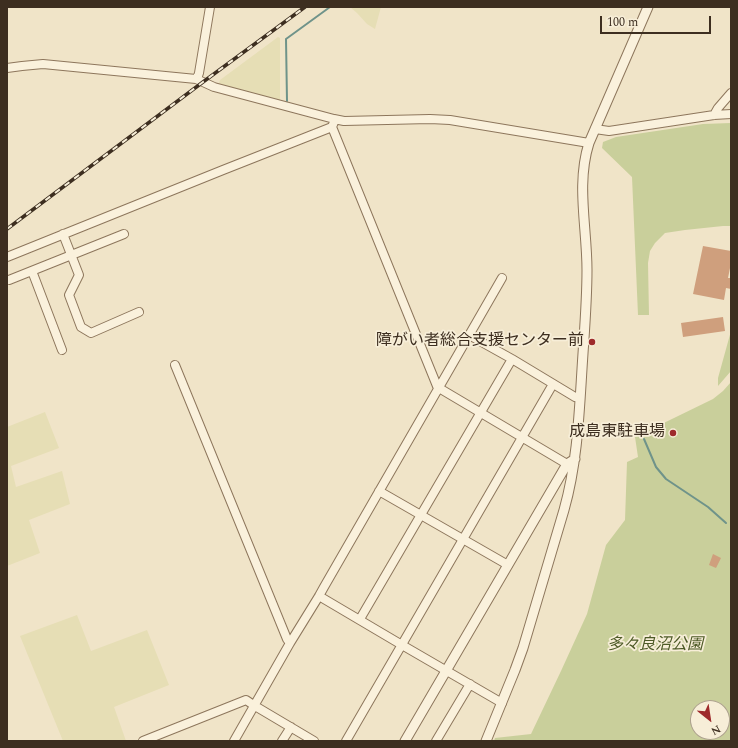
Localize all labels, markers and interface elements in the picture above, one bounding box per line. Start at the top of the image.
scale bar [602,8,713,34]
text: 100 m [607,13,638,32]
place label: 障がい者総合支援センター前 [376,332,584,352]
marker: 障がい者総合支援センター前 [587,337,597,347]
place label: 成島東駐車場 [569,423,665,443]
marker: 成島東駐車場 [668,428,678,438]
park label: 多々良沼公園 [607,636,703,656]
north arrow [690,700,730,740]
text: N [708,720,724,740]

